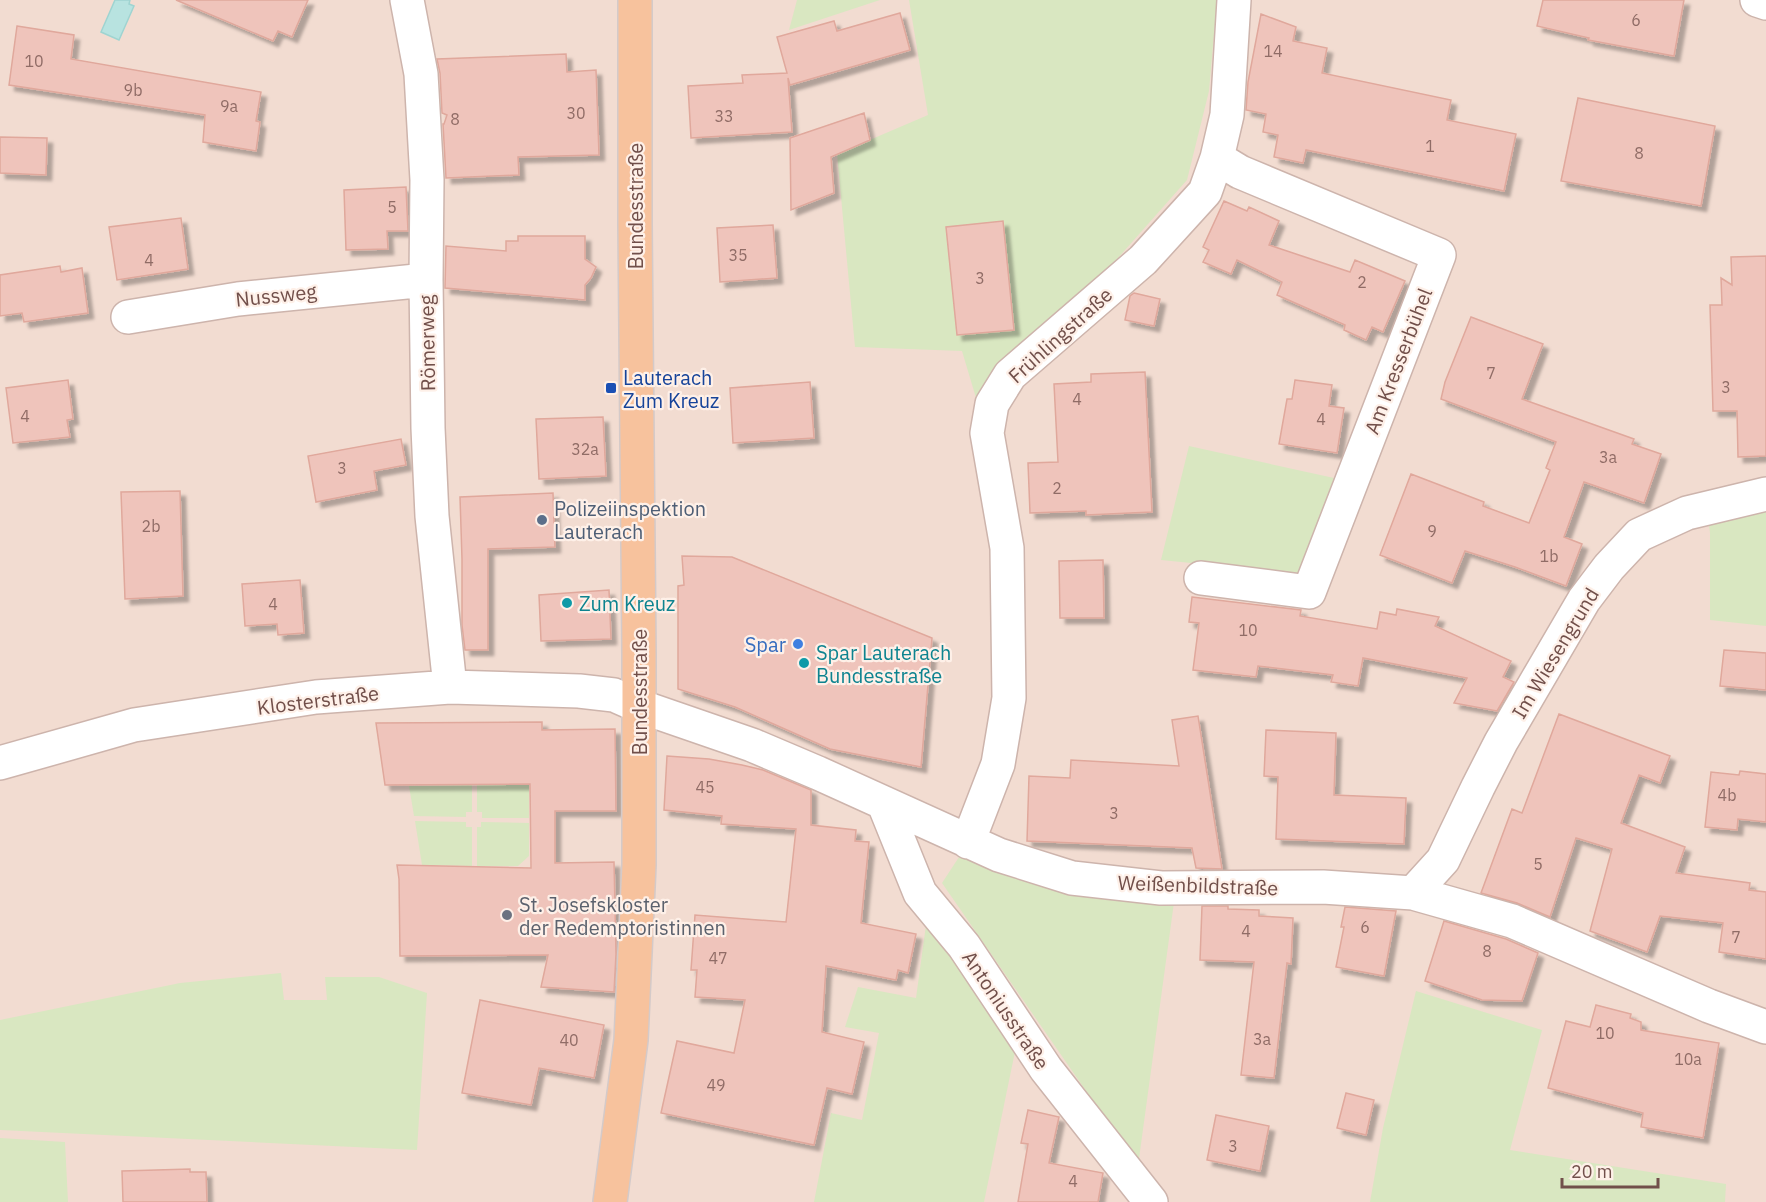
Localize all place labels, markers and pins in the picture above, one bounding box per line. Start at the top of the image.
place label: Lauterach Zum Kreuz [623,364,719,414]
marker: Lauterach Zum Kreuz [604,381,618,395]
place label: Polizeiinspektion Lauterach [554,495,706,545]
marker: Polizeiinspektion Lauterach [535,513,549,527]
place label: Zum Kreuz [579,590,675,617]
marker: Zum Kreuz [560,596,574,610]
place label: Spar [745,631,786,658]
marker: Spar [791,637,805,651]
place label: Spar Lauterach Bundesstraße [816,639,951,689]
marker: Spar Lauterach Bundesstraße [797,656,811,670]
place label: St. Josefskloster der Redemptoristinnen [519,891,726,941]
marker: St. Josefskloster der Redemptoristinnen [500,908,514,922]

